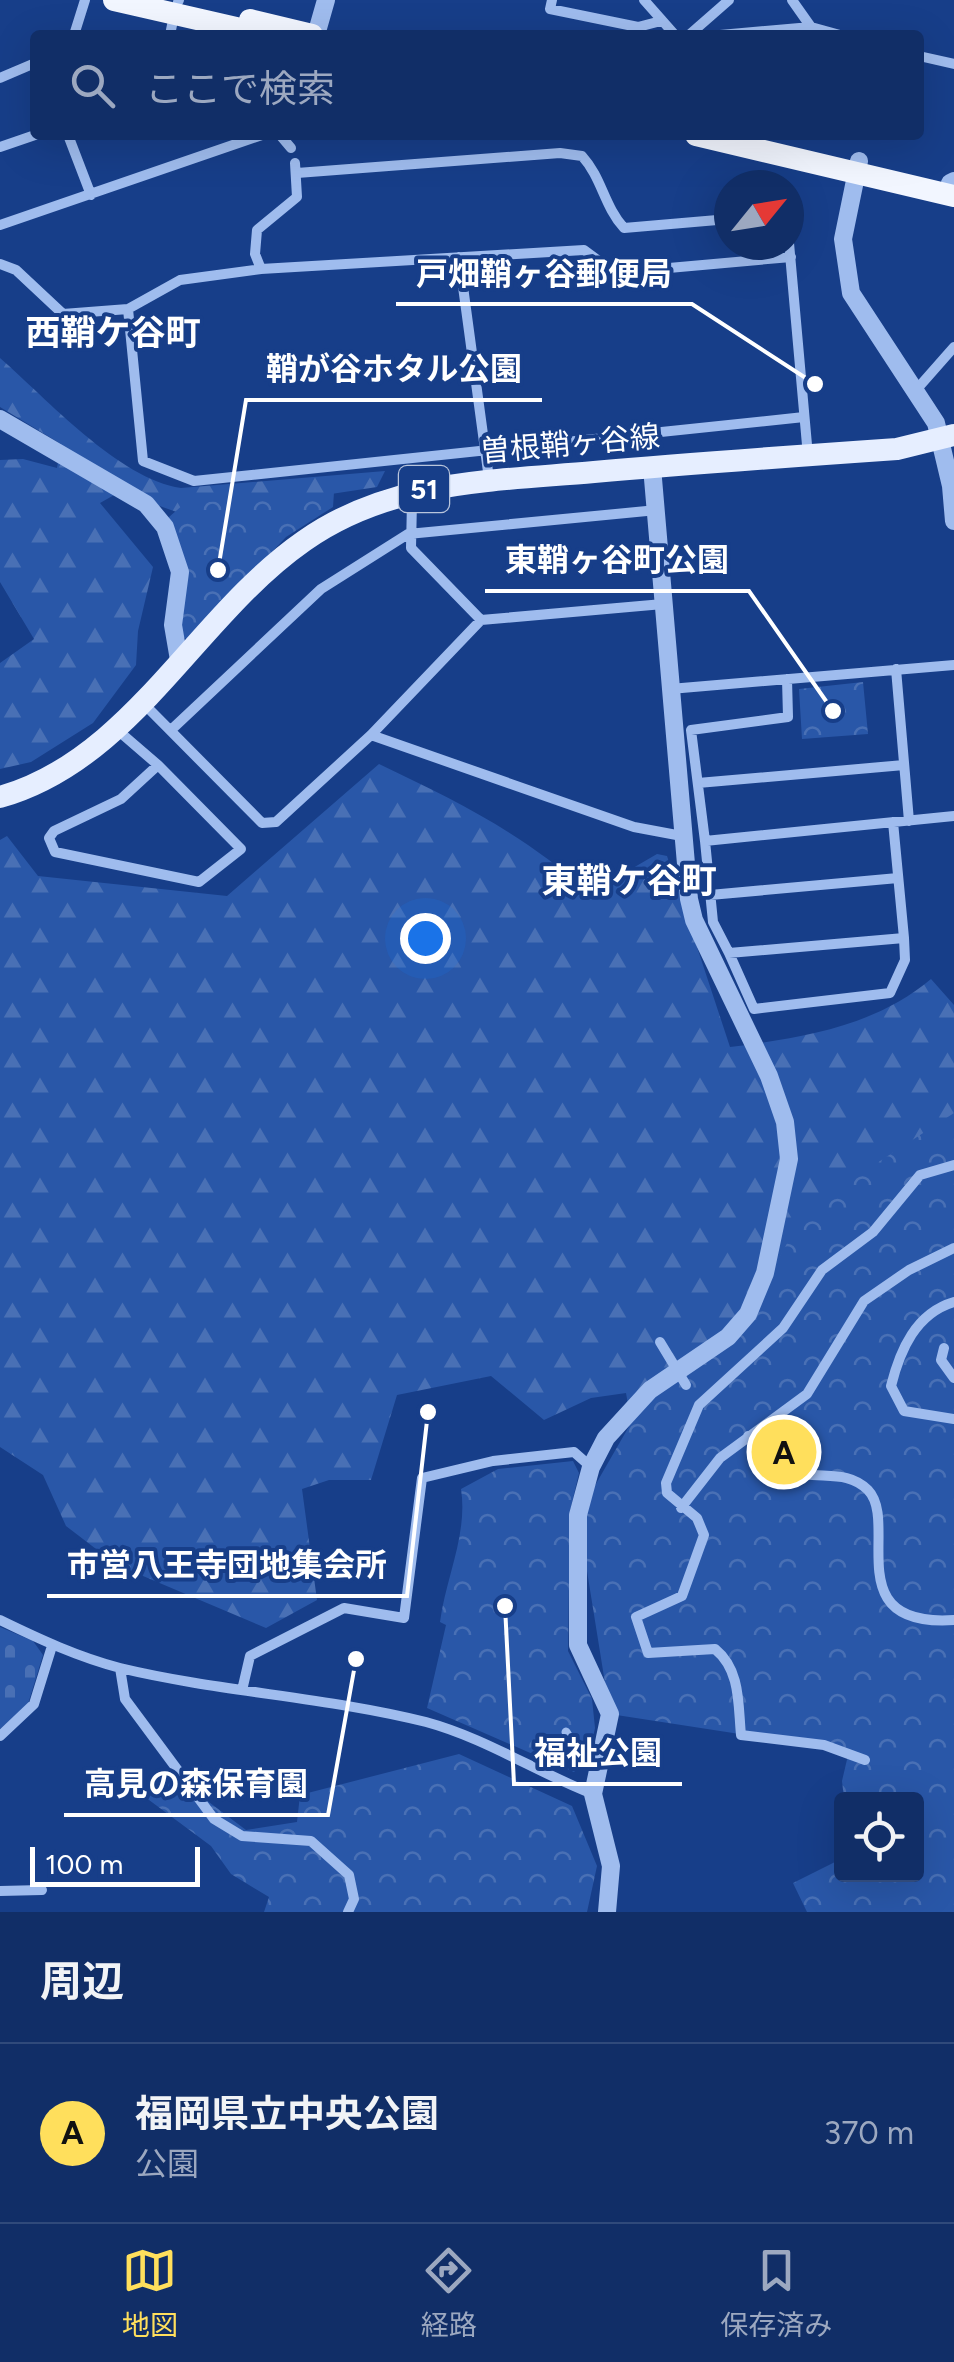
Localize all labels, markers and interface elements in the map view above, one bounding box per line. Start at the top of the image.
search box [30,30,924,140]
icon: search [65,58,120,113]
text: ここで検索 [145,66,335,112]
north arrow [714,170,804,260]
callout: 戸畑鞘ヶ谷郵便局 [396,242,692,304]
text: 戸畑鞘ヶ谷郵便局 [416,255,672,293]
district label: 西鞘ケ谷町 [25,312,201,354]
callout: 鞘が谷ホタル公園 [246,338,542,400]
text: 鞘が谷ホタル公園 [266,350,522,388]
street label: 曽根鞘ヶ谷線 [479,417,661,470]
road number: 51 [399,466,449,512]
callout: 東鞘ヶ谷町公園 [485,529,749,591]
text: 東鞘ヶ谷町公園 [505,541,729,579]
district label: 東鞘ケ谷町 [541,860,717,902]
your location [400,913,451,964]
pin: A [752,1414,816,1490]
callout: 市営八王寺団地集会所 [47,1534,407,1596]
text: 市営八王寺団地集会所 [67,1546,387,1584]
callout: 福祉公園 [514,1722,682,1784]
text: 福祉公園 [534,1734,662,1772]
callout: 高見の森保育園 [64,1753,328,1815]
text: 高見の森保育園 [84,1765,308,1803]
map controls [834,1792,924,1882]
button: locate [834,1792,924,1882]
scale bar [30,1842,200,1886]
text: 100 m [45,1847,123,1881]
text: 周辺 [40,1956,124,2007]
text: 福岡県立中央公園 [135,2091,439,2137]
text: A [61,2114,84,2152]
text: 370 m [824,2114,914,2152]
text: 公園 [135,2145,199,2183]
tab: 地図 [122,2243,178,2343]
tab: 経路 [421,2243,477,2343]
tab: 保存済み [720,2243,832,2343]

